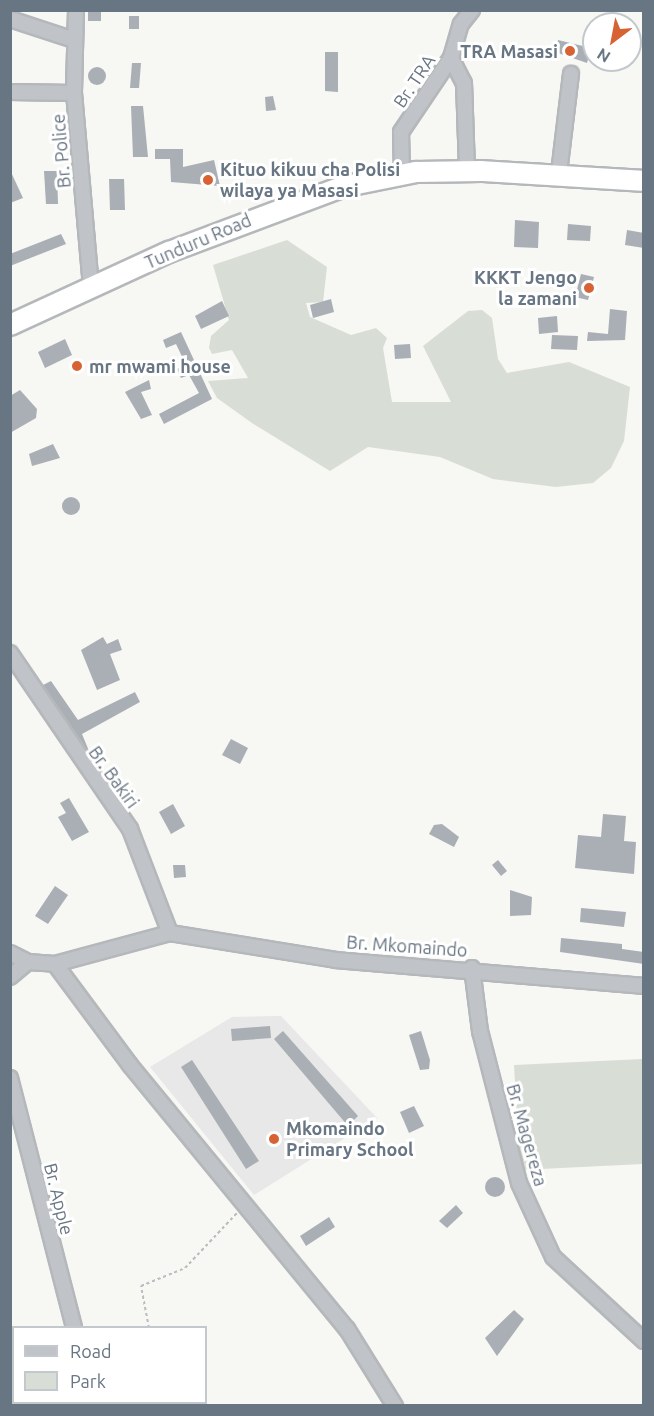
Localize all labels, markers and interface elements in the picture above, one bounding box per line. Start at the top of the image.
north arrow [582,12,642,72]
place label: TRA Masasi [460,40,558,62]
marker: TRA Masasi [563,44,577,58]
text: N [594,45,613,66]
street label: Br. TRA [388,50,440,112]
street label: Br. Police [47,113,75,189]
place label: Kituo kikuu cha Polisi wilaya ya Masasi [220,159,400,201]
marker: Kituo kikuu cha Polisi wilaya ya Masasi [201,173,215,187]
street label: Tunduru Road [142,209,254,273]
place label: KKKT Jengo la zamani [474,267,577,310]
marker: KKKT Jengo la zamani [582,281,596,295]
place label: mr mwami house [89,355,231,377]
marker: mr mwami house [70,359,84,373]
street label: Br. Bakiri [84,742,144,812]
street label: Br. Mkomaindo [346,931,468,961]
street label: Br. Magereza [502,1081,552,1189]
place label: Mkomaindo Primary School [286,1118,414,1160]
marker: Mkomaindo Primary School [267,1132,281,1146]
street label: Br. Apple [40,1161,78,1237]
legend [12,1326,207,1404]
text: Road [70,1341,112,1361]
text: Park [70,1371,106,1391]

